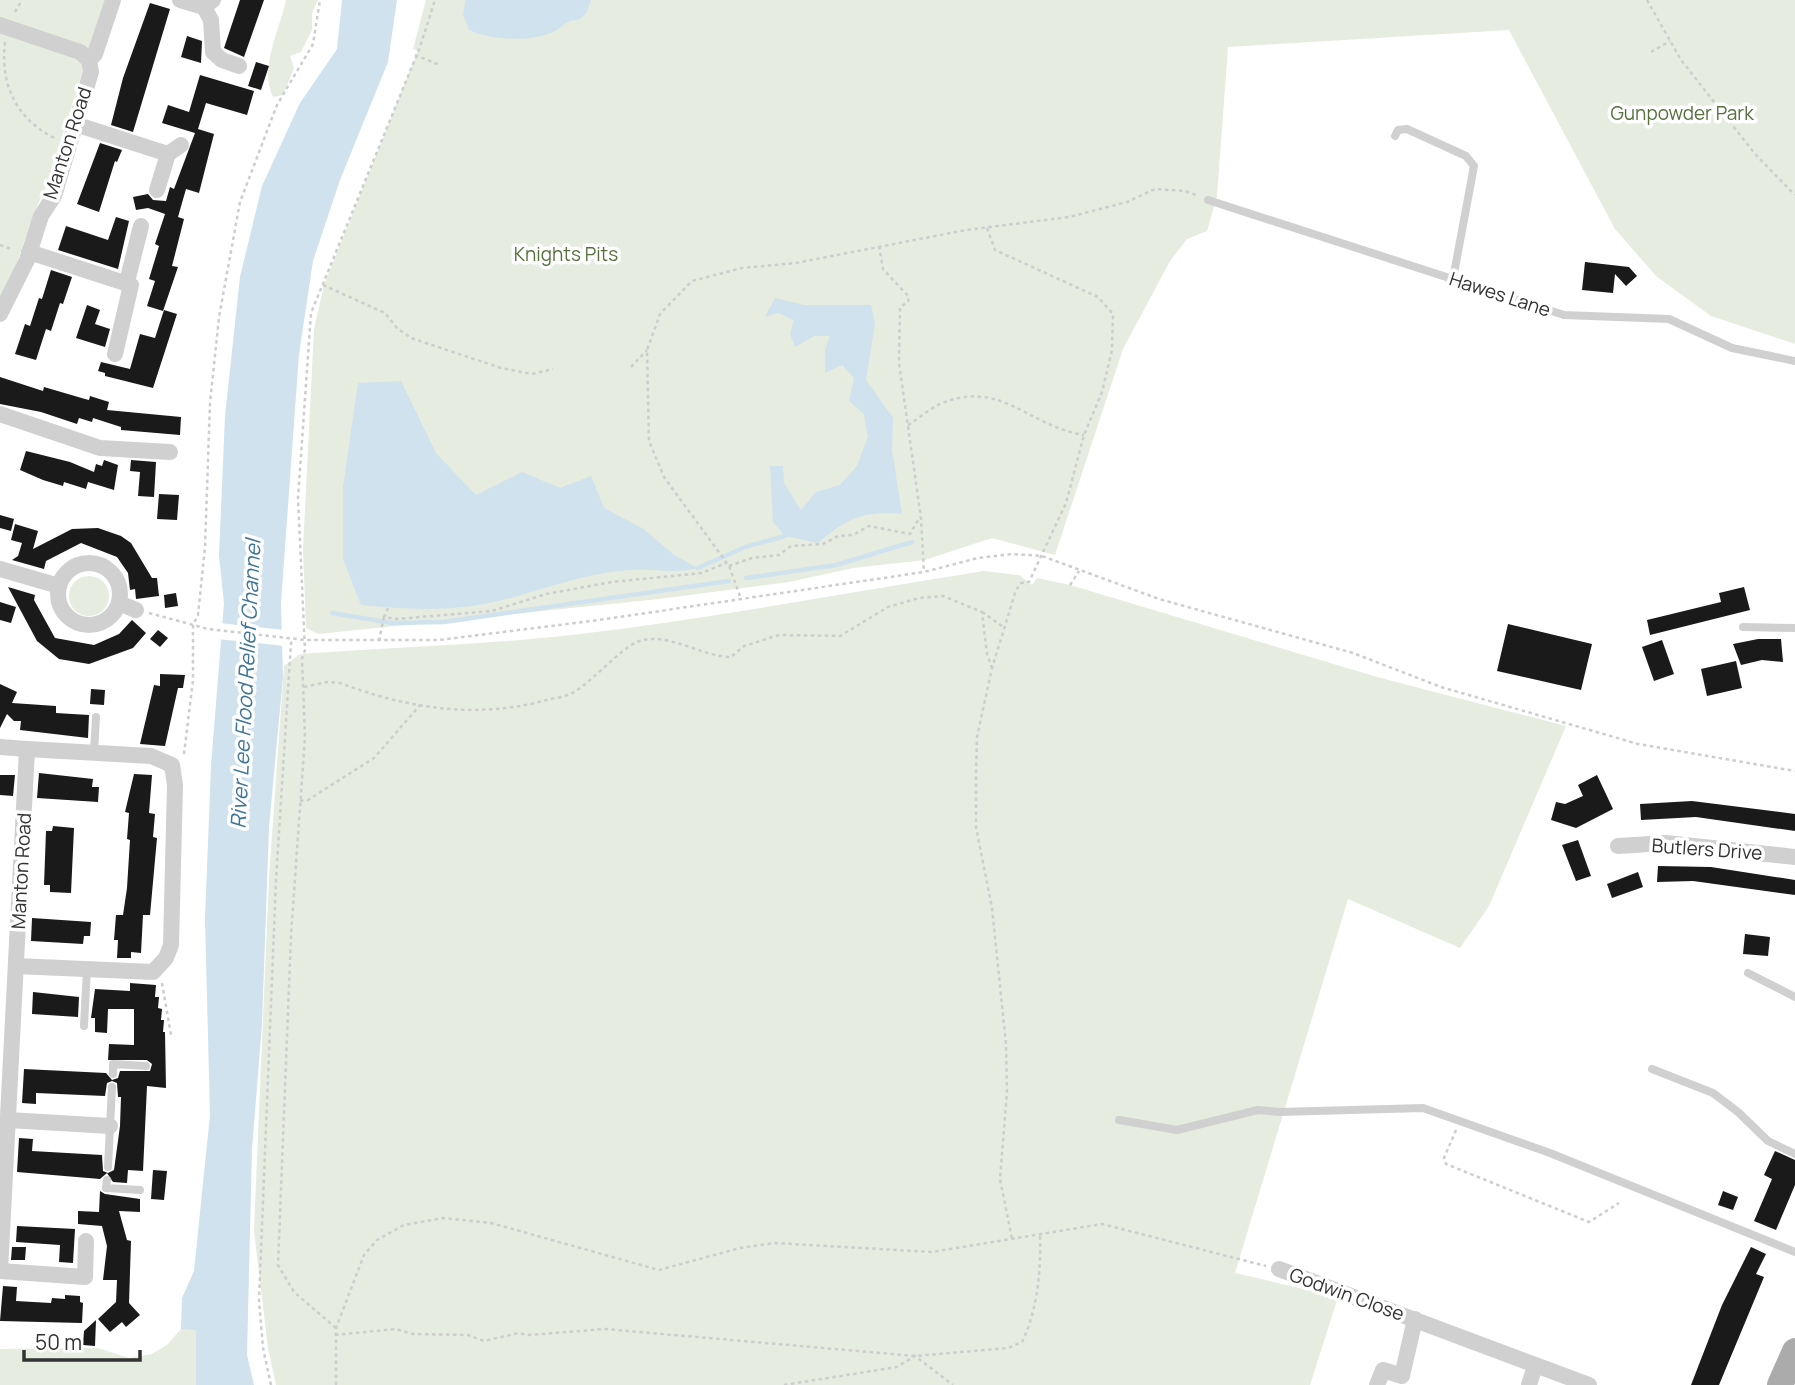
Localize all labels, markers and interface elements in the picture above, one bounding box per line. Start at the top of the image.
street label: Manton Road [37,84,97,202]
park label: Gunpowder Park [1610,100,1754,126]
park label: Knights Pits [514,241,618,267]
street label: Hawes Lane [1446,265,1554,323]
water label: River Lee Flood Relief Channel [223,536,267,829]
street label: Manton Road [5,812,37,930]
street label: Butlers Drive [1651,832,1763,866]
street label: Godwin Close [1286,1261,1408,1327]
scale bar [24,1318,140,1362]
text: 50 m [35,1328,82,1356]

